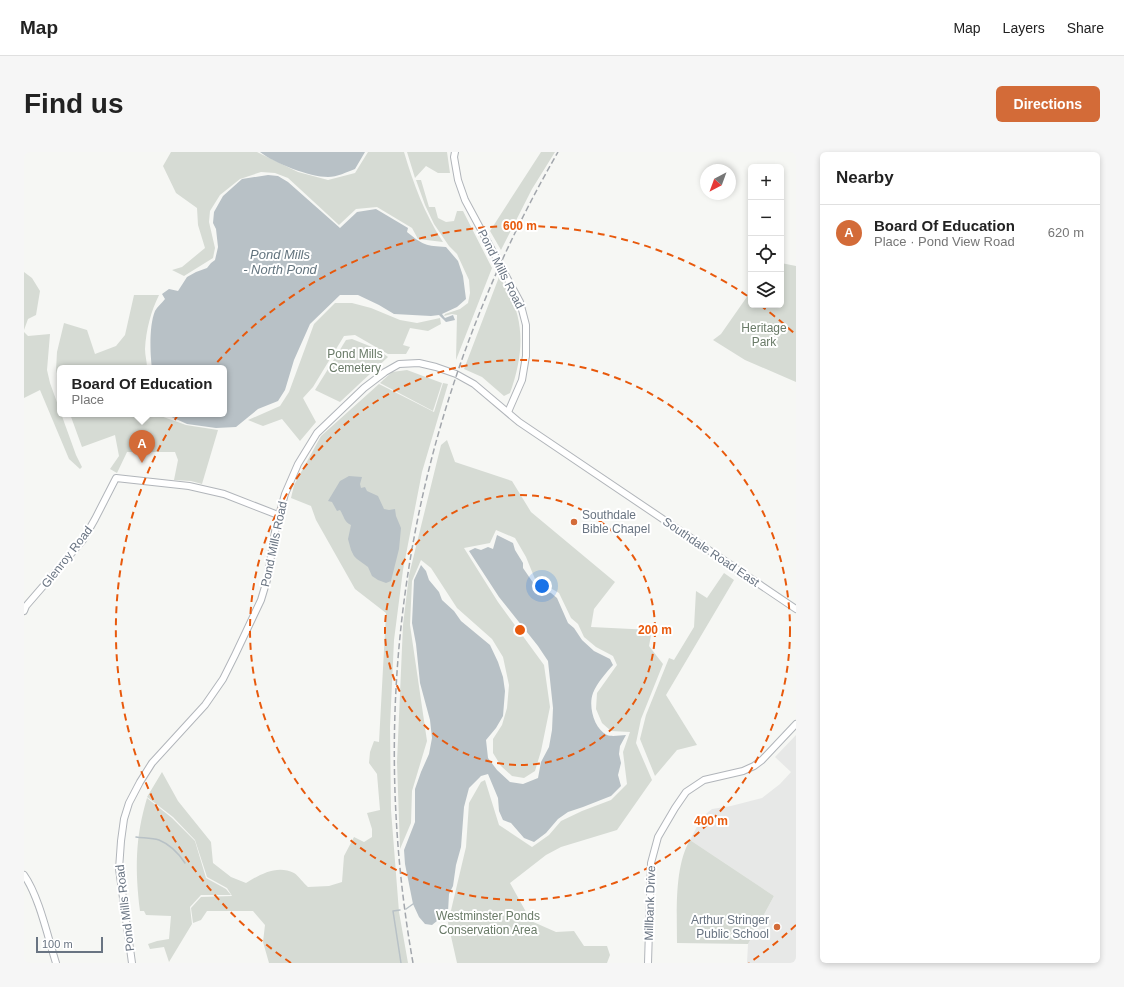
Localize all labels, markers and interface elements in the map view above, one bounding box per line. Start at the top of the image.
text: Map [20,17,58,38]
text: Map [953,20,981,36]
text: Layers [1003,20,1045,36]
text: Share [1067,20,1104,36]
button: Directions [996,86,1100,122]
text: Find us [24,88,124,119]
north arrow [700,164,736,200]
map controls [748,164,784,308]
button: + [748,164,784,200]
text: Nearby [836,168,894,187]
button: − [748,200,784,236]
text: Board Of Education [874,217,1015,234]
text: 600 m [503,219,537,233]
text: A [844,225,854,240]
text: 620 m [1048,225,1084,240]
street label: Pond Mills Road [475,227,527,311]
text: Place · Pond View Road [874,234,1015,249]
button: locate [748,236,784,272]
water label: Pond Mills - North Pond [243,247,318,277]
button: layers [748,272,784,308]
park label: Heritage Park [741,321,787,349]
park label: Pond Mills Cemetery [327,347,383,375]
popup [57,365,227,417]
text: Board Of Education [72,375,212,392]
text: Place [72,392,104,407]
pin: A [129,430,155,463]
street label: Pond Mills Road [258,500,290,588]
place label: Southdale Bible Chapel [582,508,650,536]
street label: Southdale Road East [660,514,762,590]
marker: Southdale Bible Chapel [569,517,579,527]
street label: Glenroy Road [39,524,95,590]
your location [532,576,552,596]
centre of rings [513,623,527,637]
text: 200 m [638,623,672,637]
text: 400 m [694,814,728,828]
street label: Pond Mills Road [113,864,137,952]
street label: Millbank Drive [642,865,658,941]
park label: Westminster Ponds Conservation Area [436,909,540,937]
place label: Arthur Stringer Public School [691,913,769,941]
marker: Arthur Stringer Public School [772,922,782,932]
scale bar [36,935,103,954]
text: 100 m [42,938,73,950]

